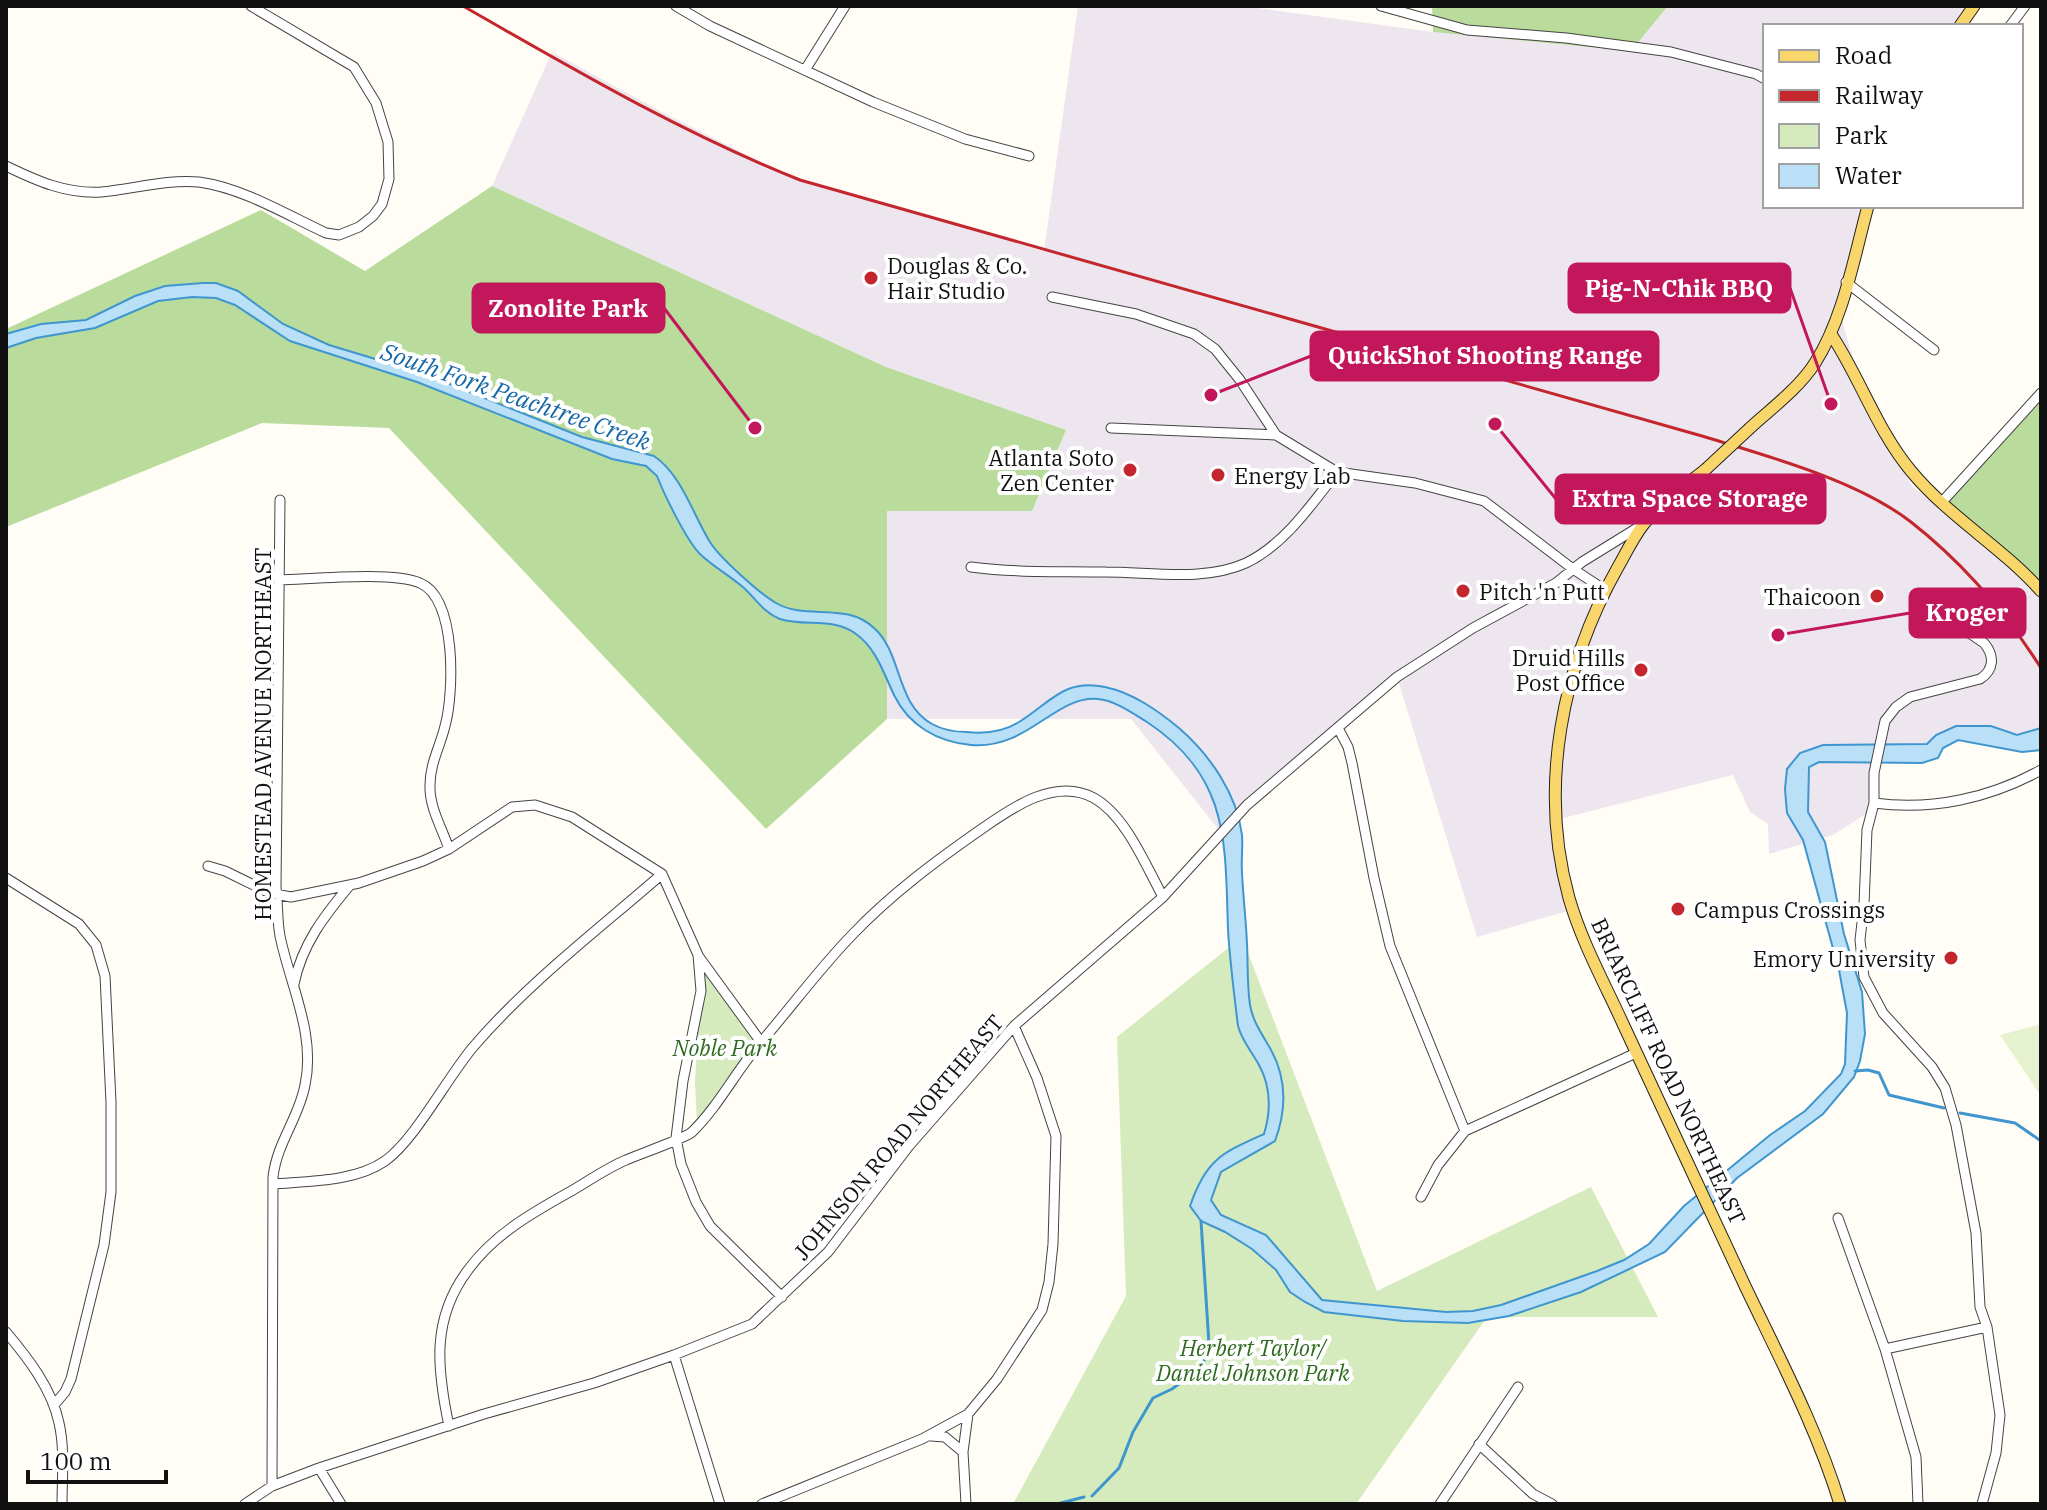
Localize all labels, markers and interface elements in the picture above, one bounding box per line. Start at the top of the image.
legend [1763,24,2023,208]
text: Road [1835,39,1892,71]
text: Railway [1835,79,1923,111]
text: Park [1835,119,1887,151]
text: Water [1835,159,1902,191]
place label: Douglas & Co. Hair Studio [887,251,1027,305]
callout: Pig-N-Chik BBQ [1569,264,1790,312]
marker: Douglas & Co. Hair Studio [862,269,880,287]
text: Pig-N-Chik BBQ [1585,272,1773,304]
callout: Zonolite Park [473,284,664,332]
text: Zonolite Park [488,292,648,324]
callout: QuickShot Shooting Range [1311,332,1658,380]
water label: South Fork Peachtree Creek [376,334,655,457]
text: QuickShot Shooting Range [1328,339,1642,371]
place label: Atlanta Soto Zen Center [988,443,1114,497]
marker: Atlanta Soto Zen Center [1121,461,1139,479]
place label: Energy Lab [1234,461,1351,490]
marker: Energy Lab [1209,466,1227,484]
callout: Extra Space Storage [1556,475,1825,523]
text: Extra Space Storage [1572,482,1808,514]
street label: HOMESTEAD AVENUE NORTHEAST [248,547,277,921]
place label: Pitch 'n Putt [1479,577,1605,606]
marker: Pitch 'n Putt [1454,582,1472,600]
place label: Thaicoon [1764,582,1861,611]
marker: Thaicoon [1868,587,1886,605]
callout: Kroger [1910,589,2025,637]
text: Kroger [1926,596,2009,628]
place label: Druid Hills Post Office [1512,643,1625,697]
marker: Druid Hills Post Office [1632,661,1650,679]
place label: Campus Crossings [1694,895,1885,924]
marker: Campus Crossings [1669,900,1687,918]
street label: BRIARCLIFF ROAD NORTHEAST [1585,913,1753,1229]
place label: Emory University [1753,944,1935,973]
marker: Emory University [1942,949,1960,967]
street label: JOHNSON ROAD NORTHEAST [787,1008,1009,1266]
park label: Noble Park [672,1033,777,1062]
park label: Herbert Taylor/ Daniel Johnson Park [1155,1333,1350,1387]
scale bar [28,1434,166,1484]
text: 100 m [40,1445,112,1477]

